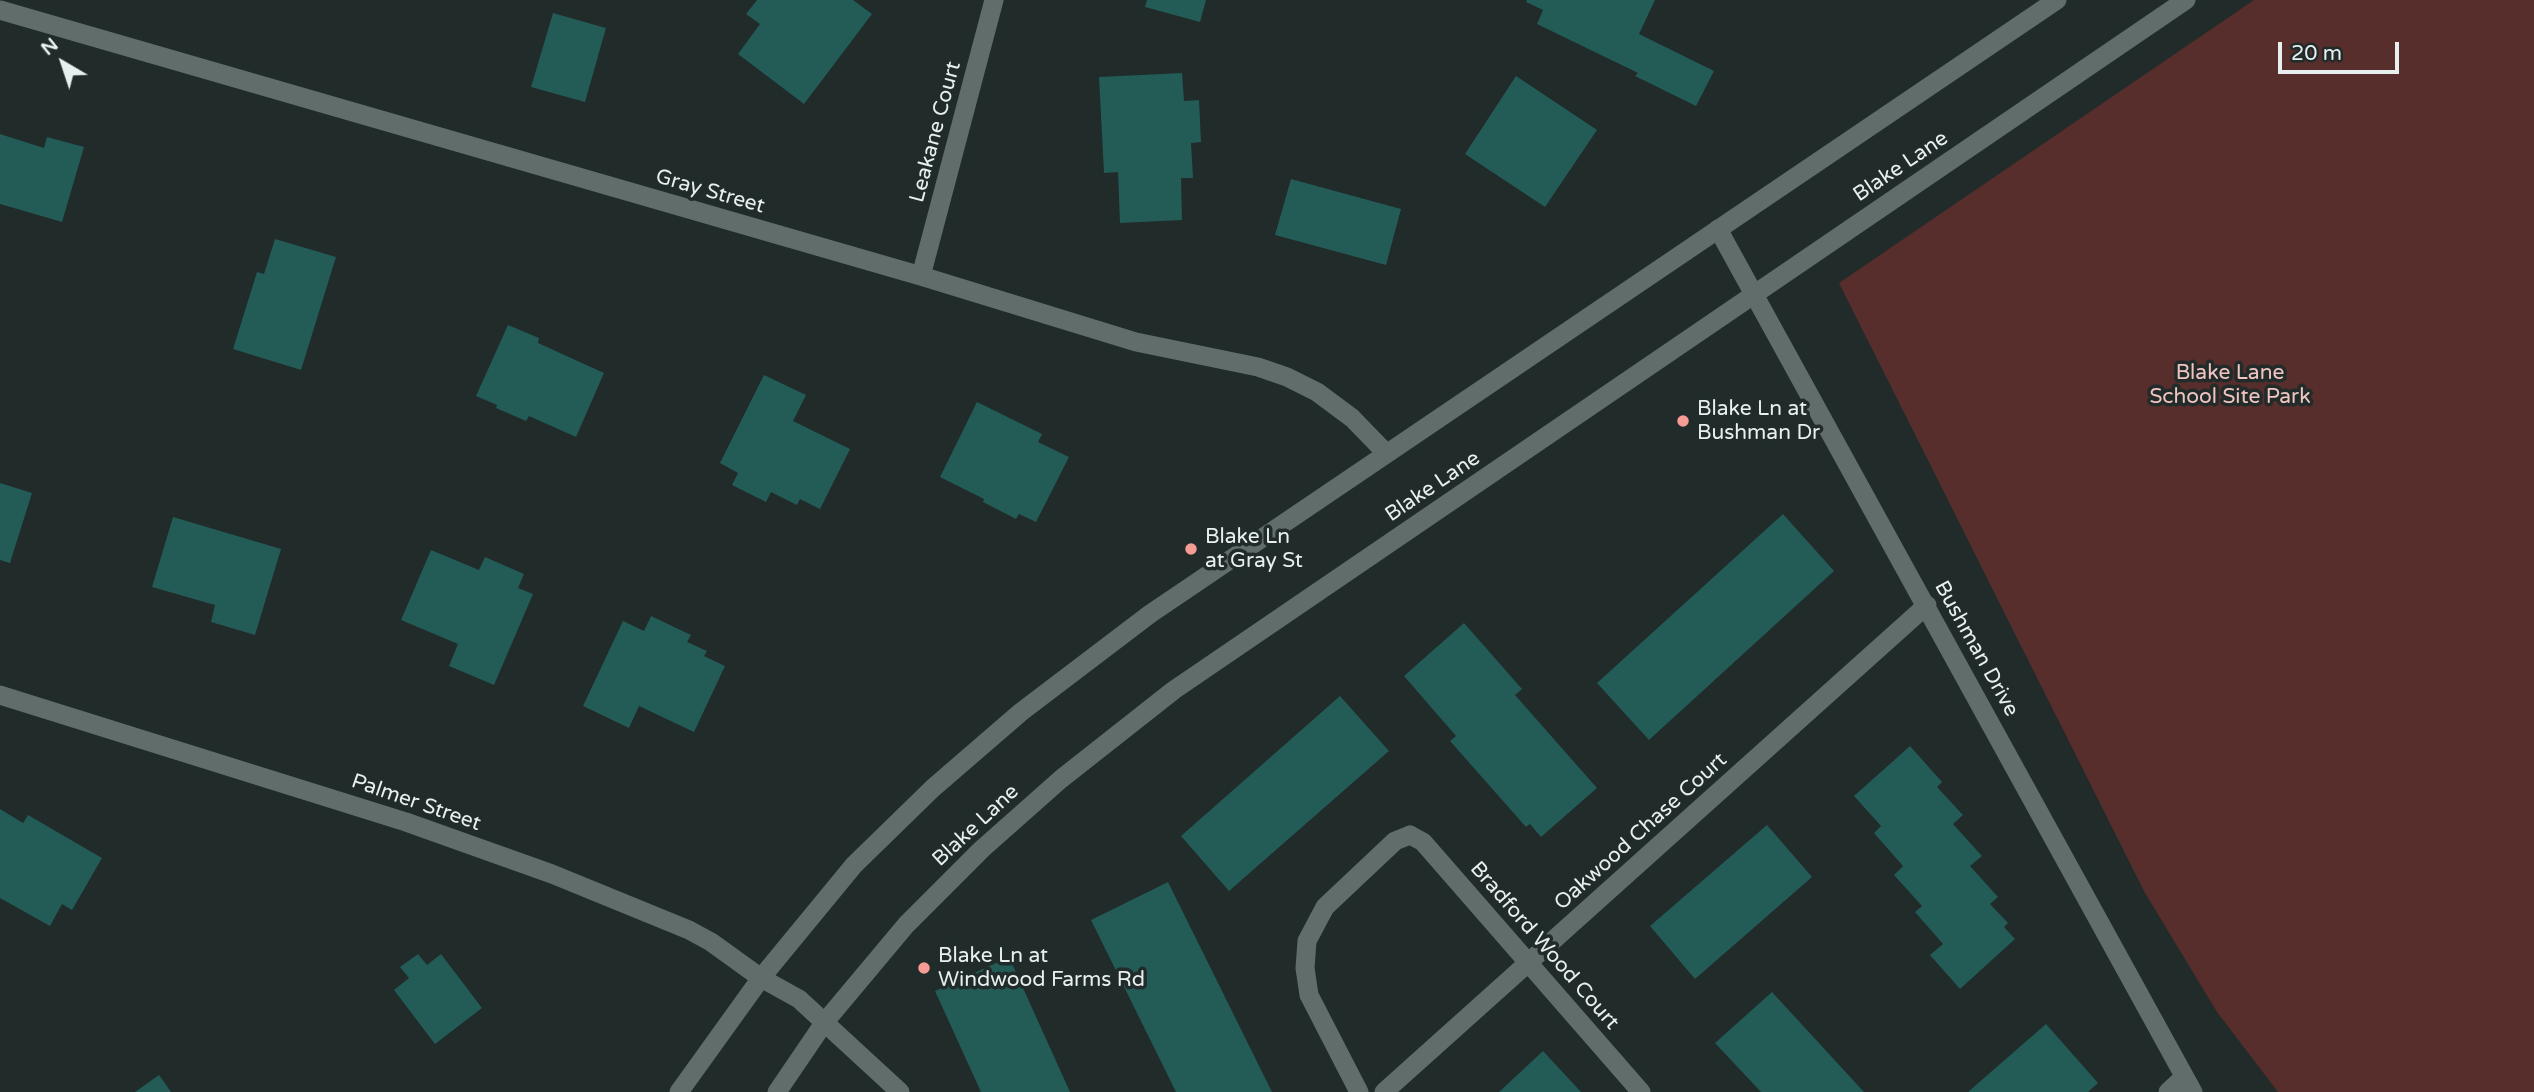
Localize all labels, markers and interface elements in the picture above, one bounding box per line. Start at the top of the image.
north arrow [28,28,98,98]
scale bar [2282,28,2403,72]
text: N [37,33,63,60]
text: 20 m [2291,41,2342,66]
street label: Leakane Court [905,59,967,205]
street label: Blake Lane [1849,126,1953,208]
street label: Gray Street [653,164,767,220]
park label: Blake Lane School Site Park [2149,360,2311,410]
place label: Blake Ln at Bushman Dr [1697,396,1820,446]
marker: Blake Ln at Bushman Dr [1675,413,1691,429]
street label: Blake Lane [1381,446,1485,528]
place label: Blake Ln at Gray St [1205,524,1303,574]
marker: Blake Ln at Gray St [1183,541,1199,557]
street label: Bushman Drive [1928,577,2024,721]
street label: Oakwood Chase Court [1550,748,1732,916]
street label: Palmer Street [348,769,484,837]
street label: Blake Lane [928,780,1024,872]
street label: Bradford Wood Court [1464,857,1624,1035]
place label: Blake Ln at Windwood Farms Rd [938,943,1145,993]
marker: Blake Ln at Windwood Farms Rd [916,960,932,976]

